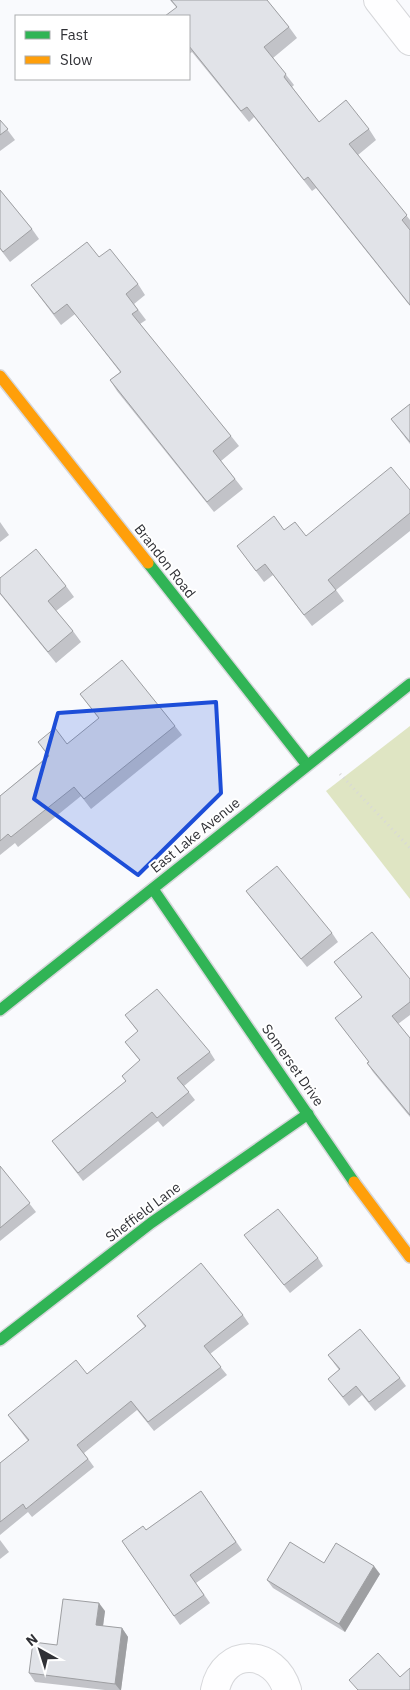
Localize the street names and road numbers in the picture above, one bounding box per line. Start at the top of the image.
street label: Brandon Road [130,520,200,602]
street label: East Lake Avenue [147,793,244,877]
street label: Somerset Drive [258,1020,328,1110]
street label: Sheffield Lane [102,1178,184,1246]

